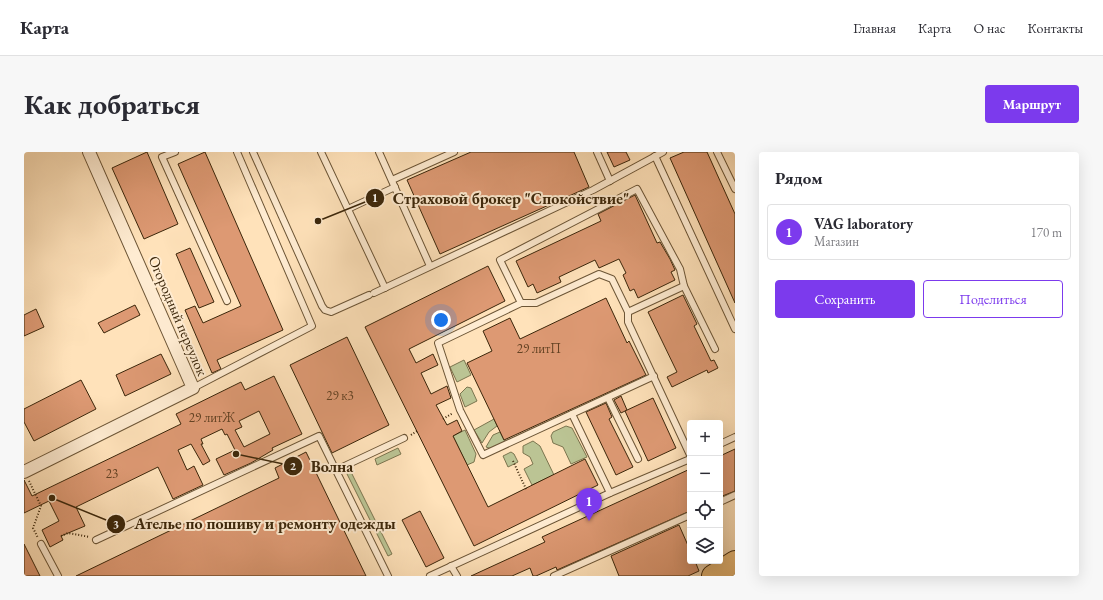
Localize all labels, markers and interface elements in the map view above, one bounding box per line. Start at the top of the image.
text: Карта [20,15,69,40]
text: Главная [853,19,896,37]
text: Карта [918,19,951,37]
text: О нас [973,19,1005,37]
text: Контакты [1027,19,1083,37]
button: Маршрут [985,85,1079,123]
text: Как добраться [24,86,200,122]
text: Рядом [775,167,823,189]
callout: Страховой брокер "Спокойствие" [365,184,637,212]
text: Страховой брокер "Спокойствие" [393,188,629,209]
text: 1 [372,190,378,206]
text: VAG laboratory [814,214,913,233]
text: 1 [786,224,792,241]
text: 170 m [1031,224,1062,241]
text: Магазин [814,233,859,250]
street label: Огородный переулок [145,253,212,379]
button: Сохранить [775,280,915,318]
button: Поделиться [923,280,1063,318]
your location [431,310,451,330]
house number: 29 литП [517,340,561,357]
house number: 29 к3 [326,387,354,404]
house number: 29 литЖ [189,409,235,426]
map controls [687,420,723,564]
button: + [687,420,723,456]
callout: Волна [283,452,361,480]
text: Волна [311,456,354,477]
button: − [687,456,723,492]
text: 2 [290,458,297,474]
house number: 23 [106,465,118,482]
pin: 1 [576,488,602,521]
button: locate [687,492,723,528]
callout: Ателье по пошиву и ремонту одежды [106,510,404,538]
text: Ателье по пошиву и ремонту одежды [133,513,396,534]
text: 3 [113,516,119,532]
button: layers [687,528,723,564]

